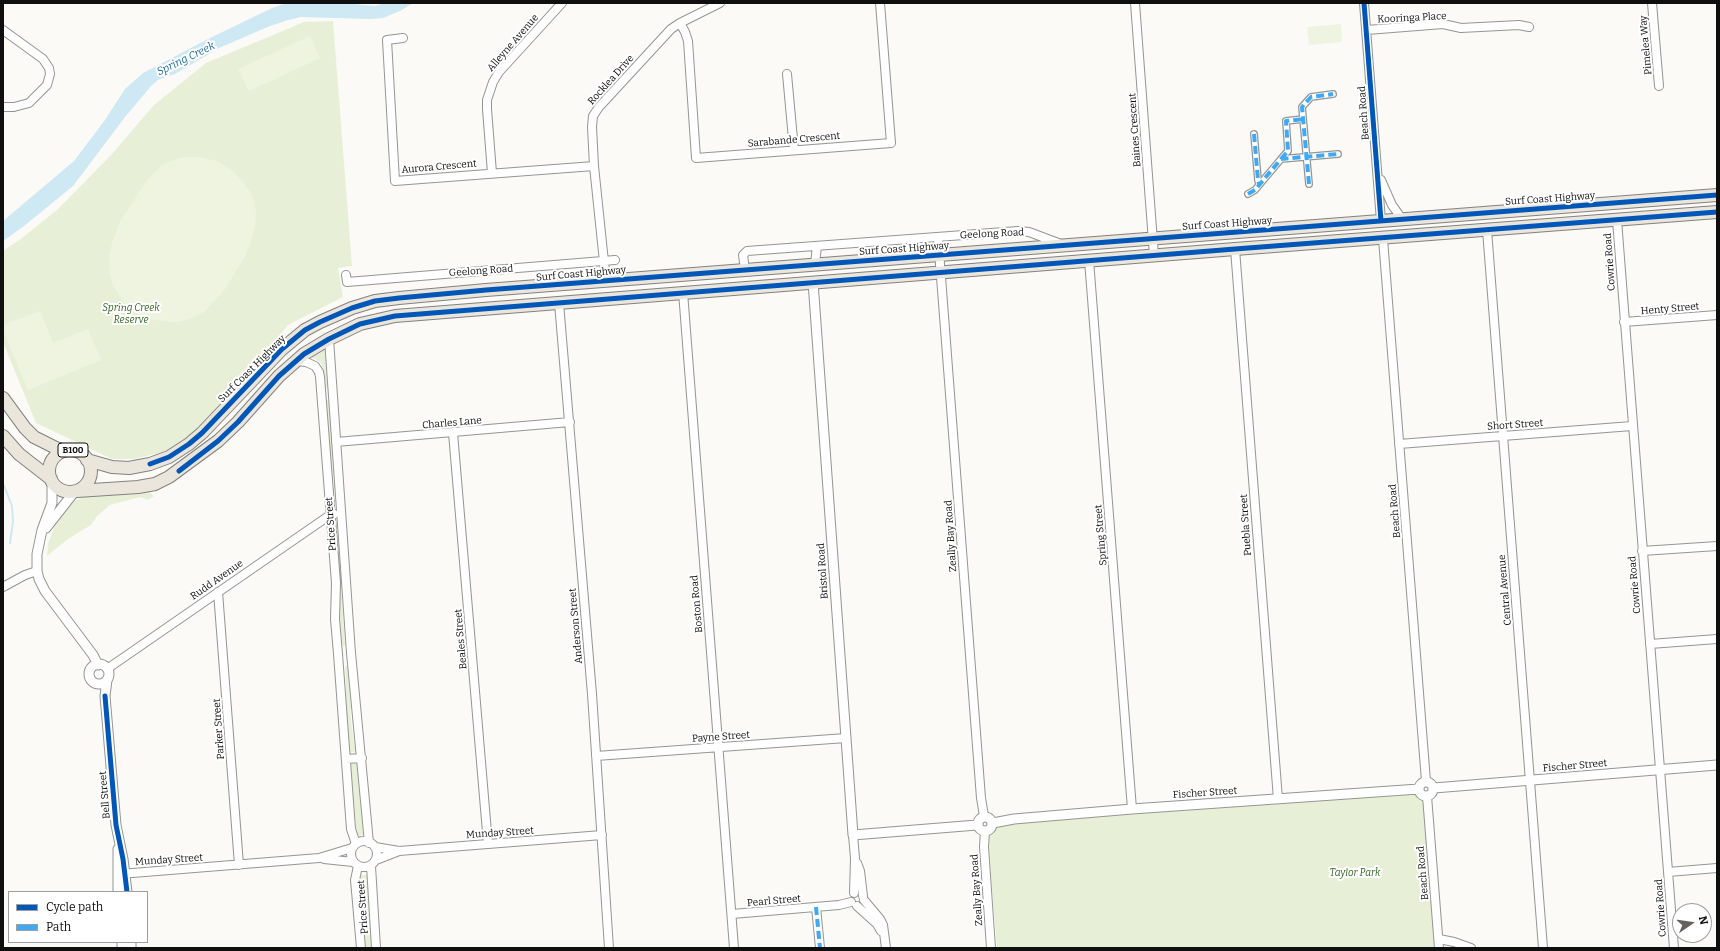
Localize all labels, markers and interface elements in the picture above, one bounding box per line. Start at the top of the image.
street label: Kooringa Place [1377,10,1447,26]
street label: Alleyne Avenue [485,12,541,74]
street label: Pimelea Way [1637,15,1655,75]
water label: Spring Creek [155,39,217,79]
street label: Rocklea Drive [585,53,637,107]
street label: Beach Road [1356,86,1372,140]
street label: Baines Crescent [1126,93,1144,167]
street label: Sarabande Crescent [747,130,841,150]
street label: Aurora Crescent [401,158,477,176]
street label: Surf Coast Highway [1505,190,1595,208]
street label: Surf Coast Highway [1182,215,1272,233]
street label: Geelong Road [960,226,1024,242]
street label: Cowrie Road [1602,233,1618,291]
street label: Surf Coast Highway [859,240,949,258]
street label: Geelong Road [448,263,514,279]
street label: Surf Coast Highway [536,264,626,284]
street label: Henty Street [1640,300,1700,318]
park label: Spring Creek Reserve [102,302,160,326]
street label: Surf Coast Highway [216,333,288,405]
street label: Charles Lane [422,414,482,432]
street label: Short Street [1487,417,1543,433]
road number: B100 [58,443,88,457]
street label: Beach Road [1387,484,1403,538]
street label: Puebla Street [1238,494,1254,556]
street label: Price Street [323,497,339,551]
street label: Zeally Bay Road [942,500,960,572]
street label: Spring Street [1092,504,1110,566]
street label: Bristol Road [815,543,831,599]
street label: Central Avenue [1496,554,1514,626]
street label: Cowrie Road [1626,556,1644,614]
street label: Rudd Avenue [188,557,246,603]
street label: Boston Road [688,575,706,633]
street label: Anderson Street [567,588,585,664]
street label: Beales Street [452,608,470,670]
street label: Parker Street [211,698,227,760]
street label: Payne Street [692,729,750,745]
street label: Fischer Street [1542,757,1608,775]
street label: Bell Street [97,771,113,819]
street label: Fischer Street [1172,785,1238,801]
street label: Munday Street [466,825,534,841]
street label: Beach Road [1415,846,1431,900]
street label: Munday Street [135,852,203,868]
street label: Zeally Bay Road [968,854,986,926]
park label: Taylor Park [1330,867,1380,879]
street label: Cowrie Road [1653,879,1669,937]
street label: Price Street [355,880,371,934]
legend [8,891,148,943]
street label: Pearl Street [747,893,801,909]
text: Cycle path [46,900,103,914]
north arrow [1672,903,1712,943]
text: N [1696,915,1710,926]
text: Path [46,920,71,934]

